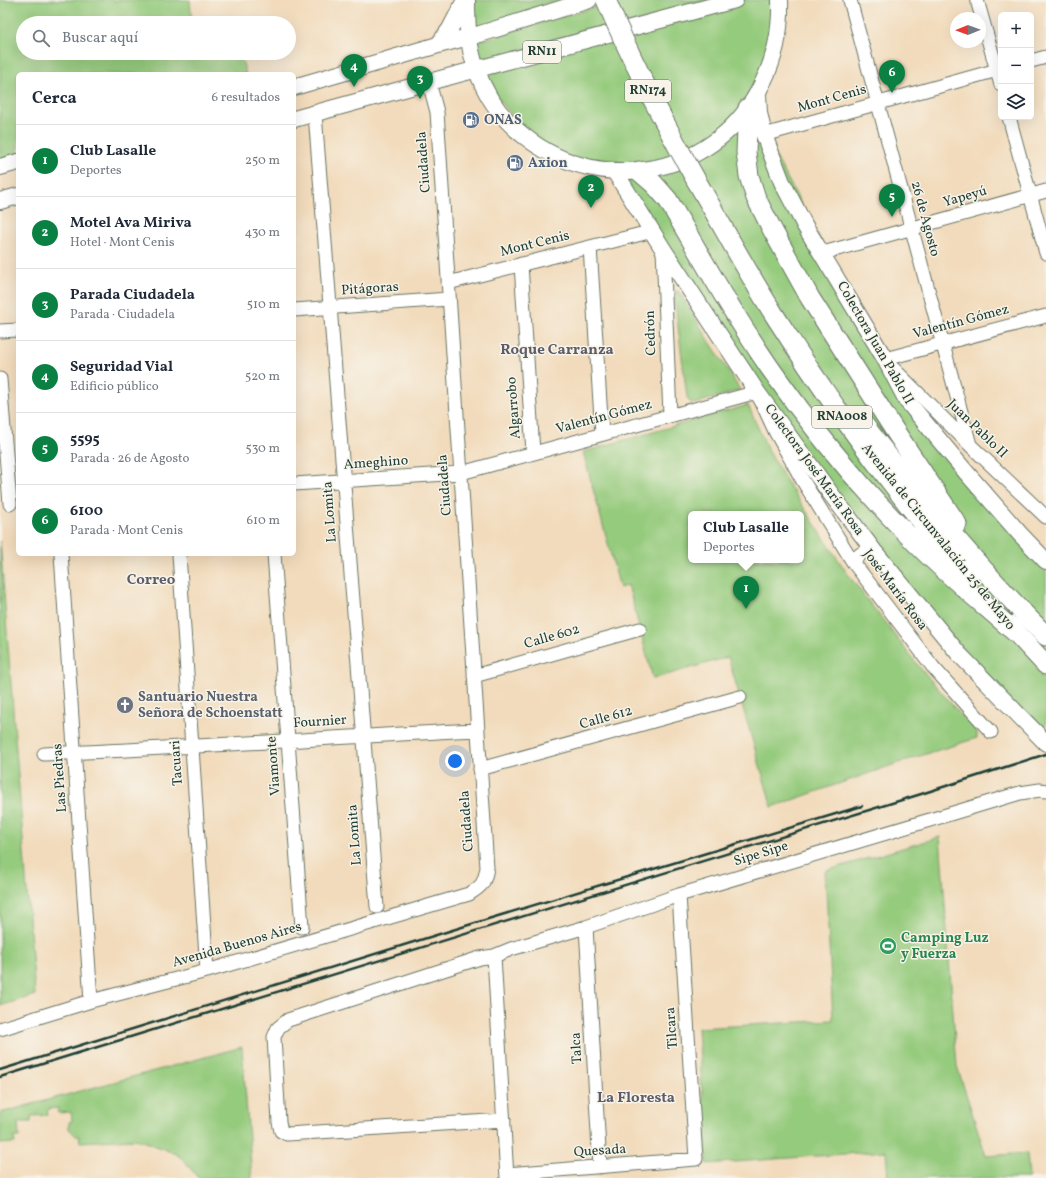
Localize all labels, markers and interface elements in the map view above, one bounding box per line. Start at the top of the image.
north arrow [950,12,986,48]
map controls [998,12,1034,120]
button: + [998,12,1034,48]
search box [16,16,296,60]
icon: search [30,27,52,49]
text: Buscar aquí [62,28,138,49]
road number: RN11 [523,41,561,63]
button: − [998,48,1034,84]
pin: 4 [341,54,367,87]
pin: 6 [879,60,905,93]
pin: 3 [407,66,433,99]
road number: RN174 [625,80,671,102]
street label: Mont Cenis [795,80,869,118]
button: layers [998,84,1034,120]
text: Cerca [32,87,77,110]
text: 6 resultados [212,89,280,107]
fuel station icon: ONAS [461,110,481,130]
place label: ONAS [484,111,522,130]
street label: Ciudadela [412,130,436,193]
text: Club Lasalle [70,141,156,162]
text: 1 [42,152,48,170]
text: 250 m [245,152,280,170]
fuel station icon: Axion [505,153,525,173]
place label: Axion [528,154,568,173]
text: Deportes [70,162,122,180]
pin: 2 [578,175,604,208]
street label: 26 de Agosto [906,179,944,259]
street label: Yapeyú [941,182,989,212]
pin: 5 [879,184,905,217]
text: Motel Ava Miriva [70,213,192,234]
text: 2 [42,224,48,242]
text: 430 m [244,224,280,242]
street label: Mont Cenis [498,226,572,262]
text: Hotel · Mont Cenis [70,234,175,252]
street label: Pitágoras [341,278,399,300]
street label: Colectora Juan Pablo II [832,278,918,408]
text: Parada Ciudadela [70,285,195,306]
text: 3 [42,296,48,314]
text: 510 m [247,296,280,314]
street label: Valentín Gómez [911,300,1011,344]
text: Parada · Ciudadela [70,306,175,324]
street label: Cedrón [641,310,661,356]
district label: Roque Carranza [500,340,614,361]
text: Seguridad Vial [70,357,173,378]
text: 4 [41,368,49,386]
text: 520 m [245,368,280,386]
street label: Algarrobo [502,376,526,440]
text: Edificio público [70,378,159,396]
street label: Valentín Gómez [554,395,654,439]
street label: Juan Pablo II [942,395,1012,463]
street label: Colectora José María Rosa [760,400,868,540]
road number: RNA008 [812,406,872,428]
text: 5595 [70,429,100,450]
text: 5 [42,440,48,458]
text: 530 m [245,440,280,458]
street label: Avenida de Circunvalación 25 de Mayo [857,440,1019,634]
text: Parada · 26 de Agosto [70,450,189,468]
street label: Ameghino [343,451,409,475]
street label: Ciudadela [433,453,457,516]
street label: La Lomita [318,481,342,543]
text: 6100 [70,501,103,522]
popup [688,511,804,563]
text: 6 [41,512,49,530]
text: 610 m [246,512,280,530]
text: Club Lasalle [703,518,789,539]
text: Parada · Mont Cenis [70,522,183,540]
text: Deportes [703,539,755,557]
street label: José María Rosa [858,546,932,634]
district label: Correo [127,570,176,591]
pin: 1 [733,576,759,609]
street label: Calle 602 [522,620,582,654]
place label: Santuario Nuestra Señora de Schoenstatt [138,688,282,723]
church icon: Santuario Nuestra Señora de Schoenstatt [115,695,135,715]
street label: Calle 612 [577,701,635,735]
street label: Fournier [293,711,347,733]
street label: Viamonte [262,735,286,796]
street label: Tacuari [166,740,188,786]
street label: Las Piedras [48,743,72,813]
your location [445,751,465,771]
street label: Ciudadela [455,789,479,852]
street label: La Lomita [343,804,367,866]
street label: Sipe Sipe [731,837,791,871]
street label: Avenida Buenos Aires [170,917,304,973]
place label: Camping Luz y Fuerza [901,929,989,964]
sports icon: Camping Luz y Fuerza [878,936,898,956]
street label: Tilcara [661,1006,683,1050]
street label: Talca [567,1032,587,1064]
district label: La Floresta [597,1088,675,1109]
street label: Quesada [573,1140,627,1162]

